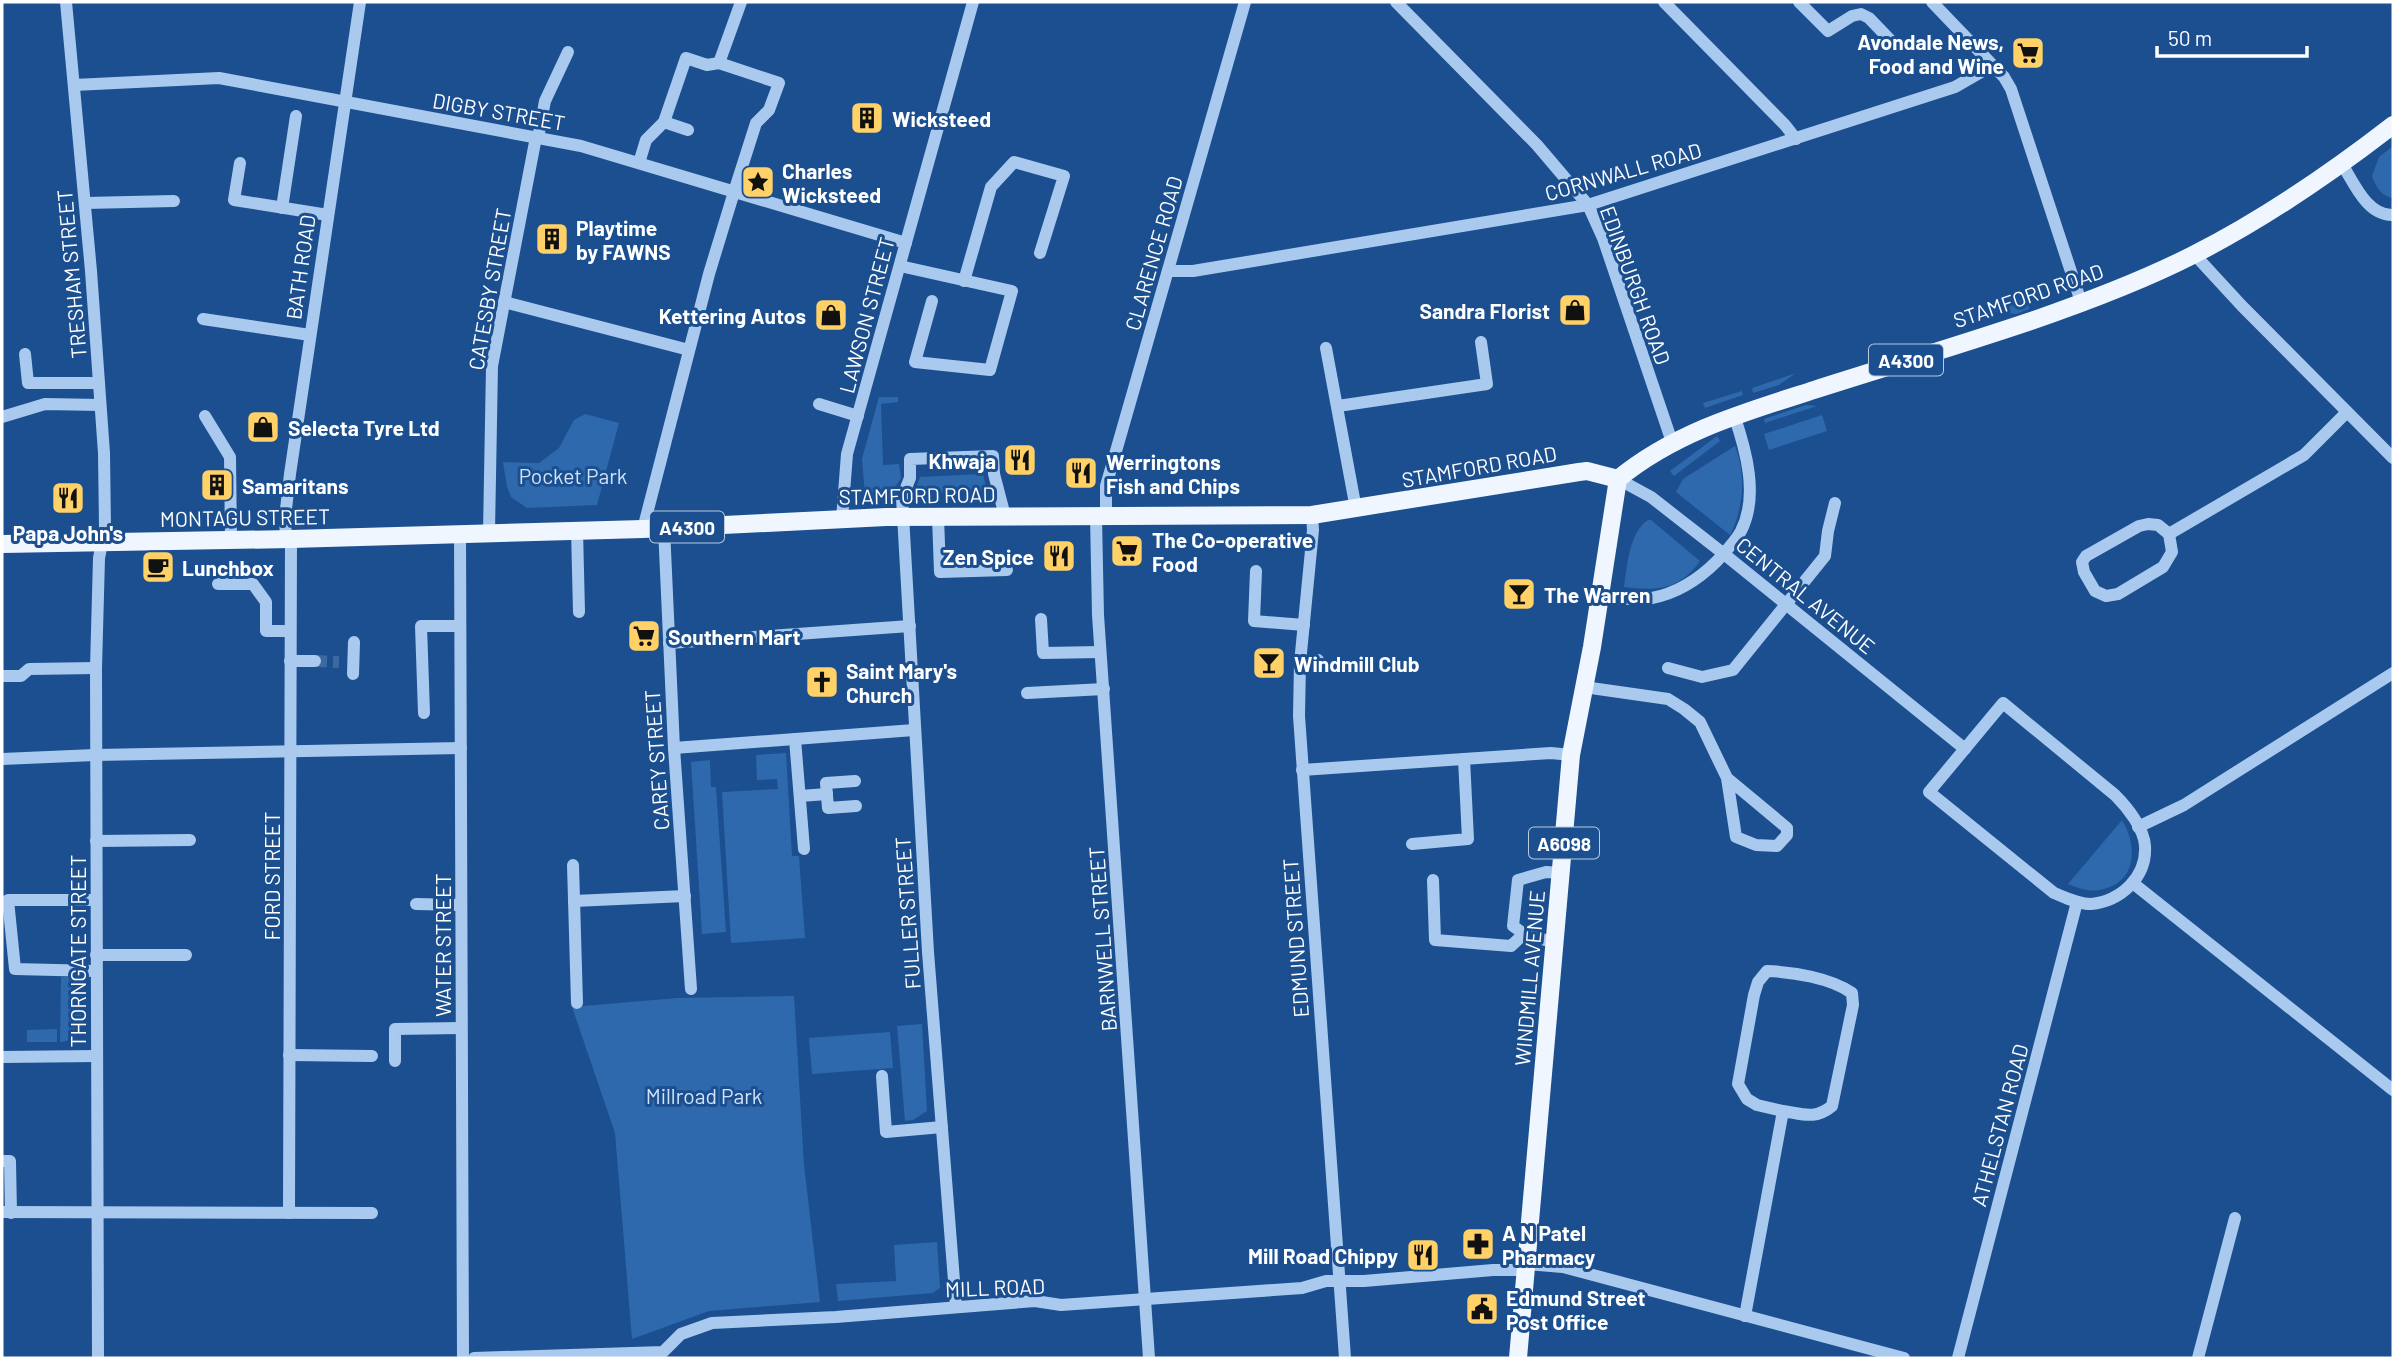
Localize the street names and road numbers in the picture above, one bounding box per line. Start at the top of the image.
street label: DIGBY STREET [431,87,567,135]
street label: CORNWALL ROAD [1542,137,1704,205]
street label: CLARENCE ROAD [1119,173,1187,333]
street label: TRESHAM STREET [51,188,91,360]
street label: EDINBURGH ROAD [1596,202,1676,368]
street label: CATESBY STREET [462,206,516,372]
street label: BATH ROAD [280,213,320,321]
street label: LAWSON STREET [833,234,899,396]
street label: STAMFORD ROAD [1950,258,2106,332]
road number: A4300 [1869,344,1943,376]
street label: STAMFORD ROAD [1400,440,1558,492]
street label: STAMFORD ROAD [838,481,996,509]
street label: MONTAGU STREET [160,503,330,531]
road number: A4300 [650,512,724,542]
street label: CENTRAL AVENUE [1732,531,1880,659]
street label: CAREY STREET [639,689,673,831]
street label: FORD STREET [259,811,284,940]
road number: A6098 [1529,828,1599,858]
street label: FULLER STREET [889,836,925,990]
street label: BARNWELL STREET [1083,846,1121,1032]
street label: THORNGATE STREET [65,855,90,1047]
street label: EDMUND STREET [1277,858,1313,1018]
street label: WATER STREET [430,873,455,1017]
street label: WINDMILL AVENUE [1509,889,1549,1067]
street label: ATHELSTAN ROAD [1965,1041,2033,1209]
street label: MILL ROAD [945,1273,1045,1301]

